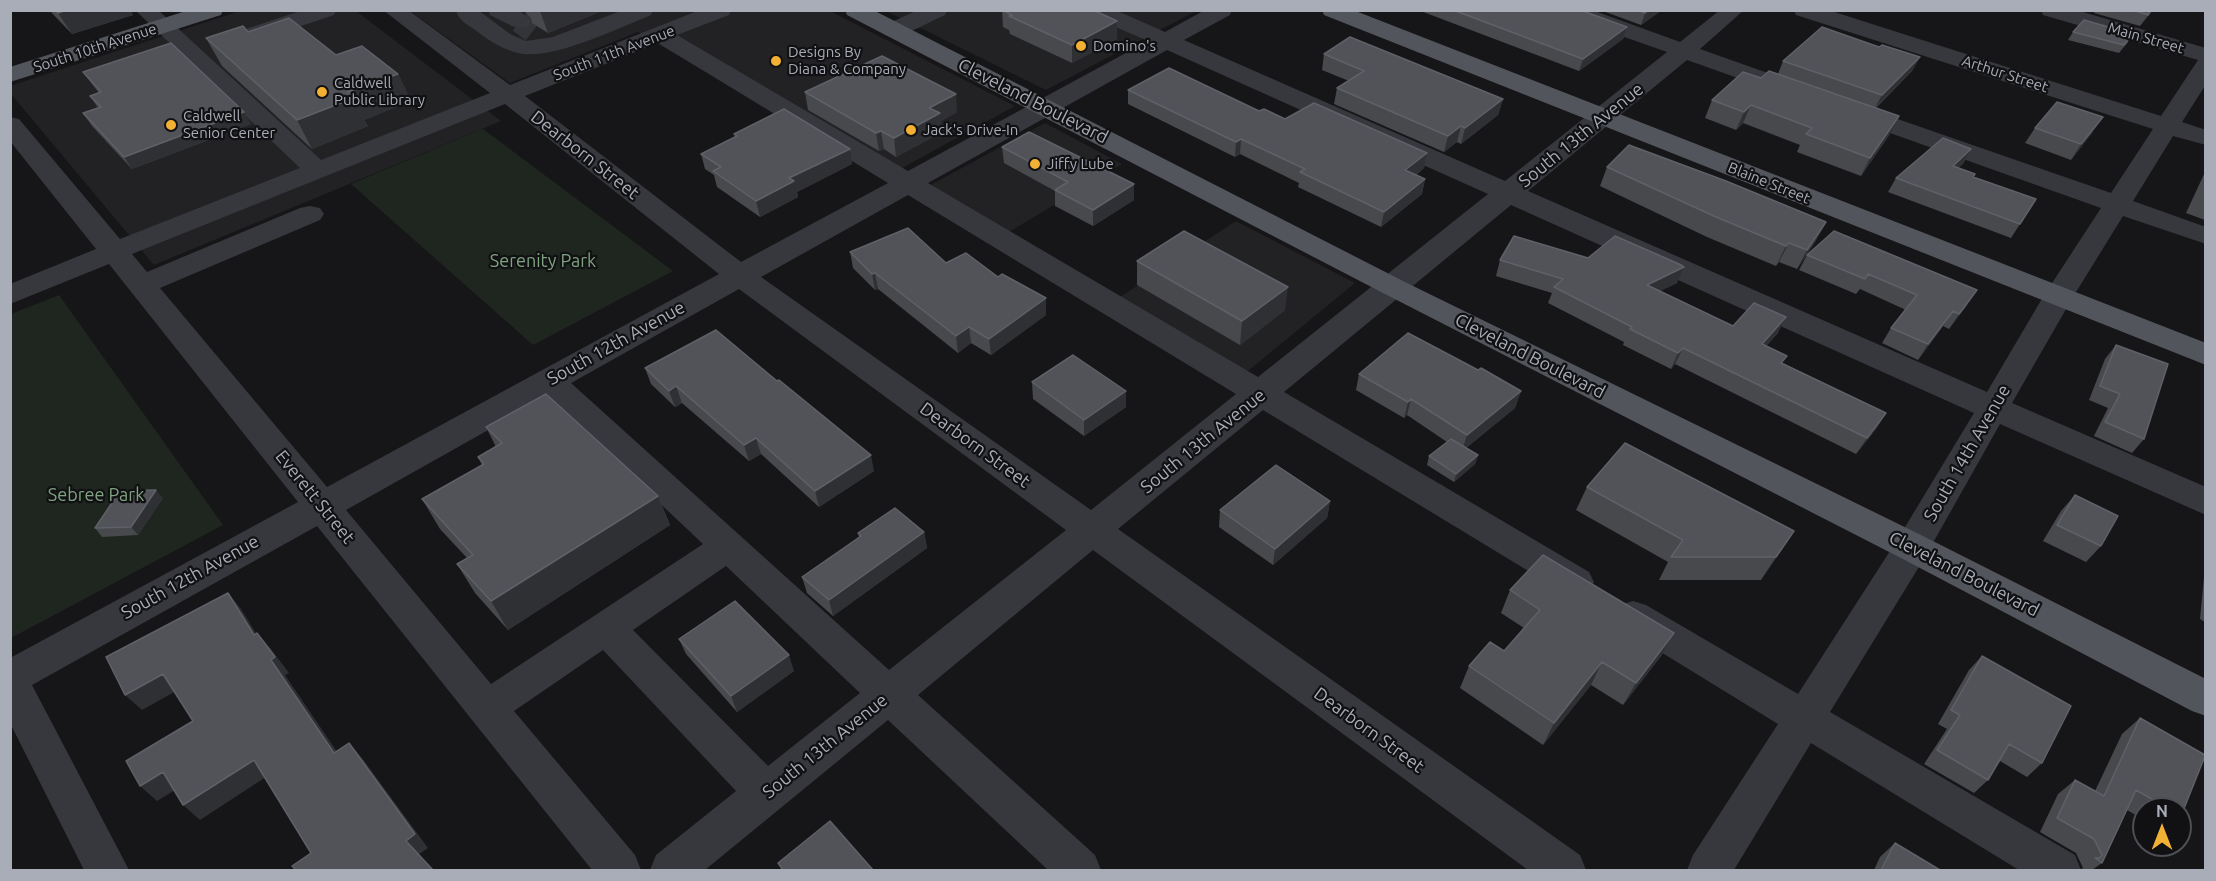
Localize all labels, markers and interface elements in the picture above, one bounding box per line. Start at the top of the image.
street label: Main Street [2106,19,2186,57]
street label: South 10th Avenue [31,20,159,76]
street label: South 11th Avenue [551,22,677,84]
place label: Domino's [1093,37,1156,55]
marker: Domino's [1074,39,1088,53]
place label: Designs By Diana & Company [788,43,906,78]
street label: Arthur Street [1960,52,2050,96]
marker: Designs By Diana & Company [769,54,783,68]
street label: Cleveland Boulevard [954,54,1112,148]
place label: Caldwell Public Library [334,74,425,109]
street label: South 13th Avenue [1514,78,1648,192]
marker: Caldwell Public Library [315,85,329,99]
street label: Dearborn Street [527,106,643,204]
place label: Caldwell Senior Center [183,107,275,142]
marker: Caldwell Senior Center [164,118,178,132]
place label: Jack's Drive-In [923,121,1018,139]
marker: Jack's Drive-In [904,123,918,137]
place label: Jiffy Lube [1047,155,1114,173]
marker: Jiffy Lube [1028,157,1042,171]
street label: Blaine Street [1725,158,1813,208]
park label: Serenity Park [490,250,596,272]
street label: South 12th Avenue [543,296,689,390]
street label: Cleveland Boulevard [1451,309,1609,403]
street label: South 14th Avenue [1919,381,2015,525]
street label: South 13th Avenue [1136,384,1270,498]
street label: Dearborn Street [916,398,1034,492]
street label: Everett Street [271,446,359,548]
park label: Sebree Park [48,484,144,506]
street label: Cleveland Boulevard [1885,527,2043,621]
street label: South 12th Avenue [117,530,263,624]
street label: Dearborn Street [1310,683,1428,777]
street label: South 13th Avenue [758,689,892,803]
north arrow [2132,797,2192,857]
text: N [2156,802,2168,820]

